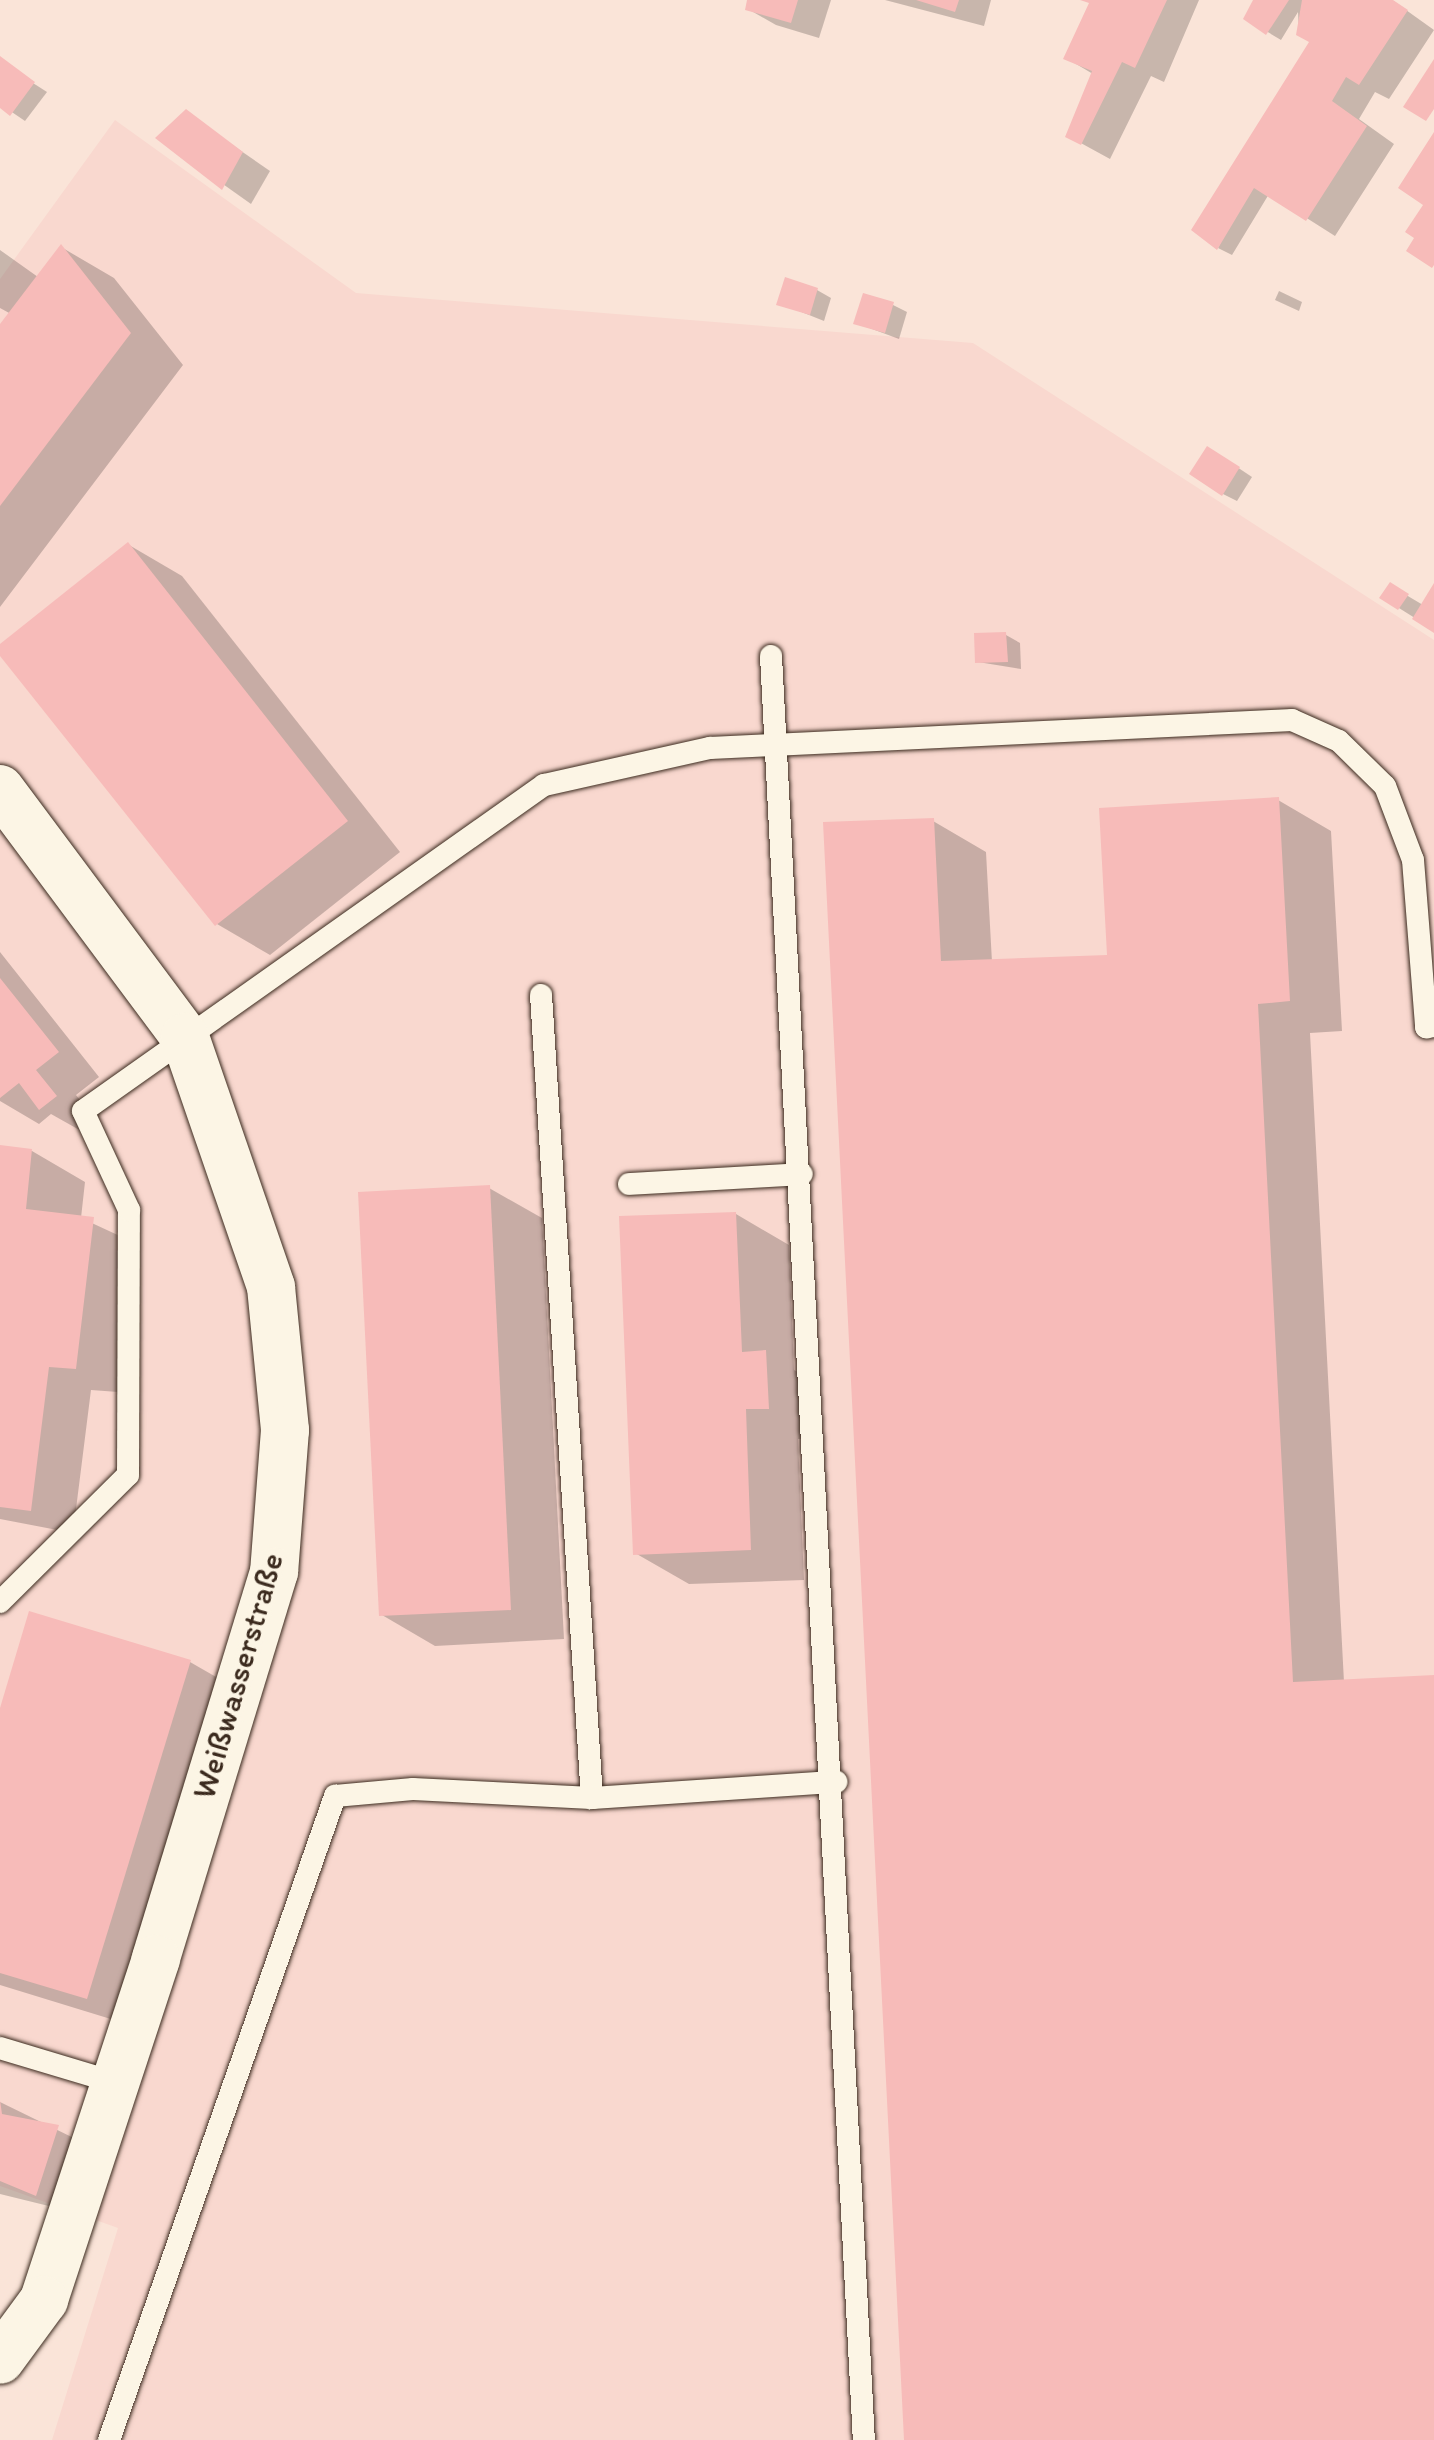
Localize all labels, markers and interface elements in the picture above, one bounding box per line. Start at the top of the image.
street label: Weißwasserstraße [185,1549,291,1803]

